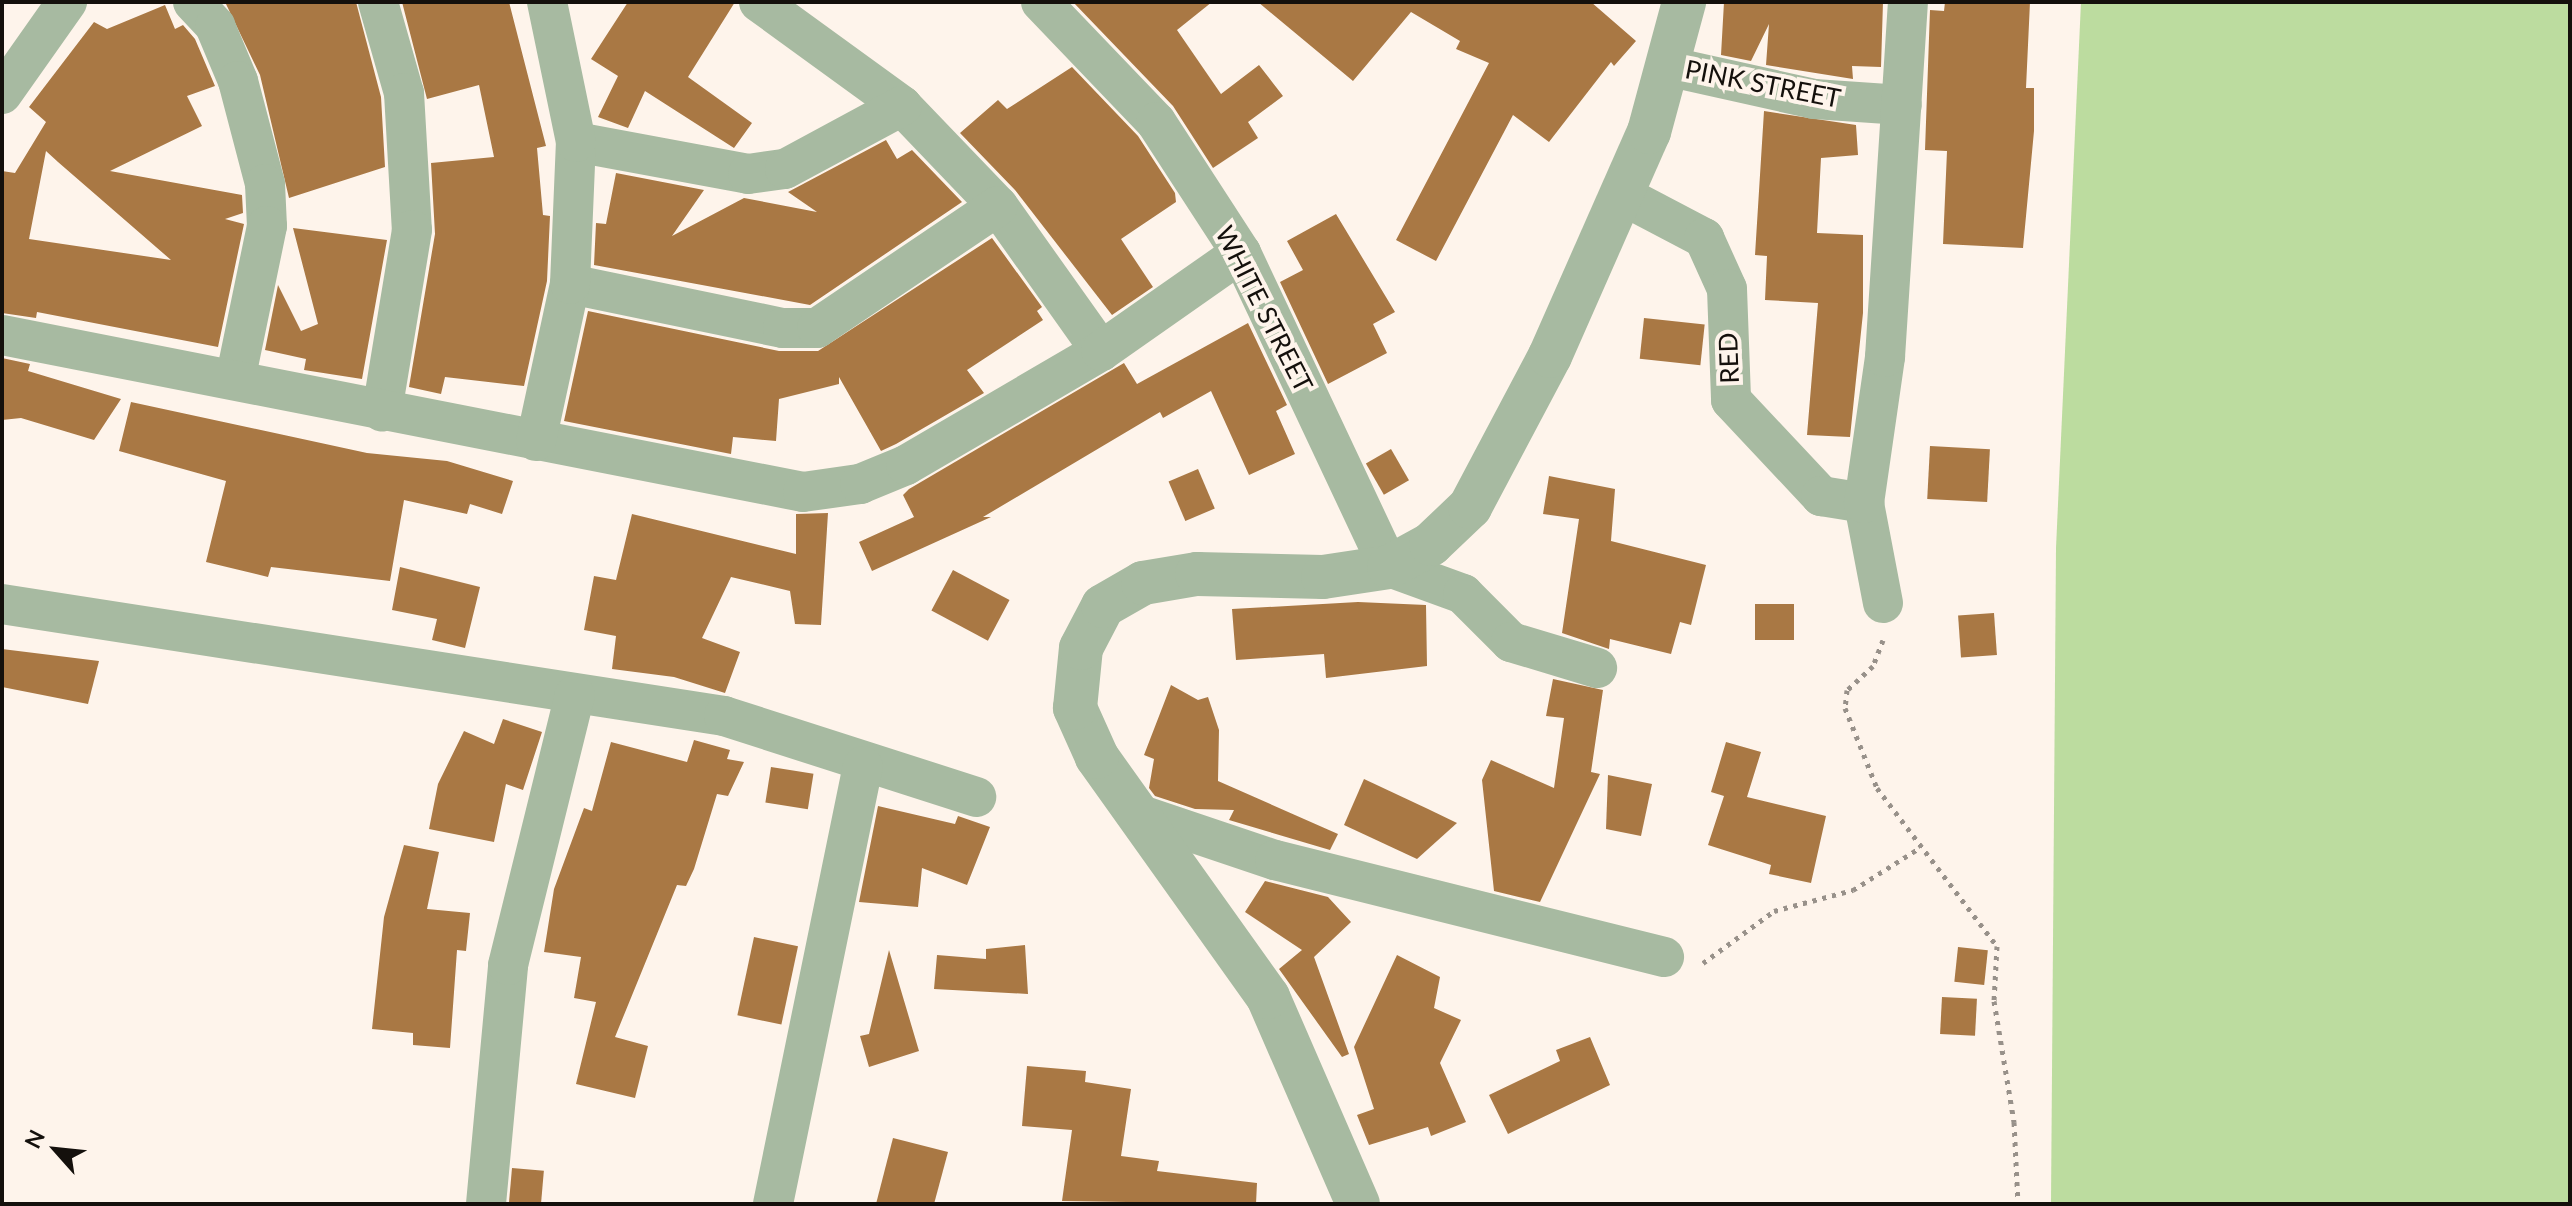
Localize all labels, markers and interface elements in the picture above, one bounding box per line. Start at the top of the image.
street label: PINK STREET [1683,54,1843,114]
street label: WHITE STREET [1209,221,1319,397]
street label: RED [1713,332,1745,384]
north arrow [16,1110,96,1190]
text: N [18,1125,50,1153]

